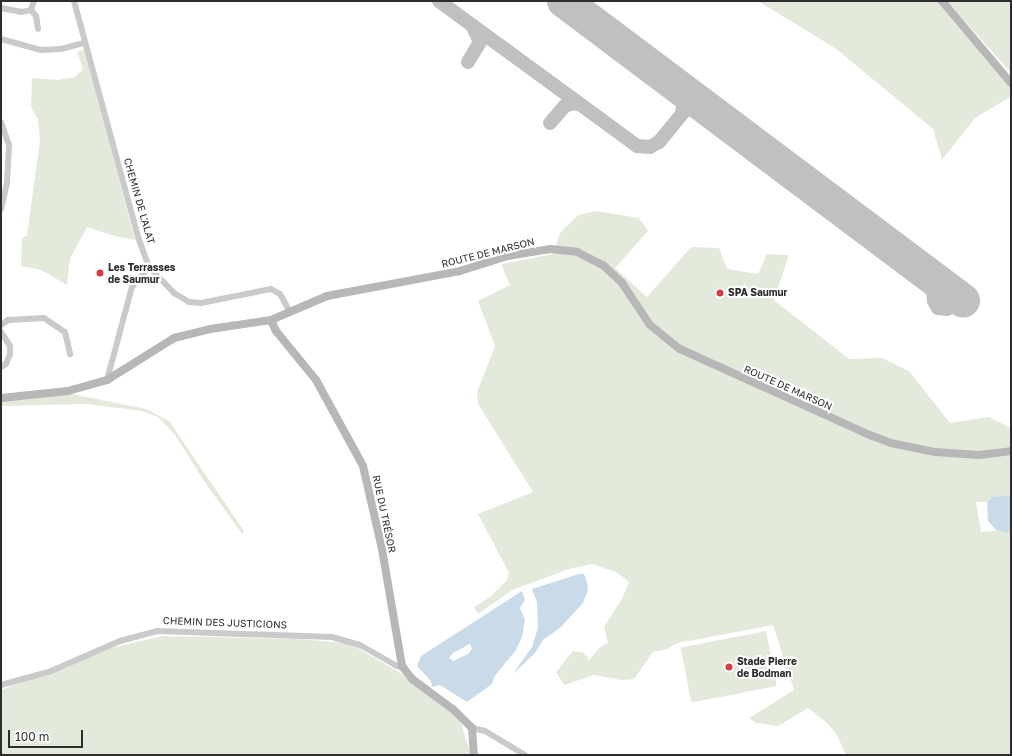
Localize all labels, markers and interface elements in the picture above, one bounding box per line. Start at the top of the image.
street label: CHEMIN DE L'ALAT [121,157,157,245]
street label: ROUTE DE MARSON [440,236,536,270]
place label: Les Terrasses de Saumur [108,261,175,284]
marker: Les Terrasses de Saumur [95,268,105,278]
place label: SPA Saumur [728,287,787,299]
marker: SPA Saumur [715,288,725,298]
street label: ROUTE DE MARSON [742,363,834,413]
street label: RUE DU TRÉSOR [370,474,398,554]
street label: CHEMIN DES JUSTICIONS [163,615,287,631]
place label: Stade Pierre de Bodman [737,655,797,678]
marker: Stade Pierre de Bodman [724,662,734,672]
scale bar [10,722,85,748]
text: 100 m [15,729,49,744]

